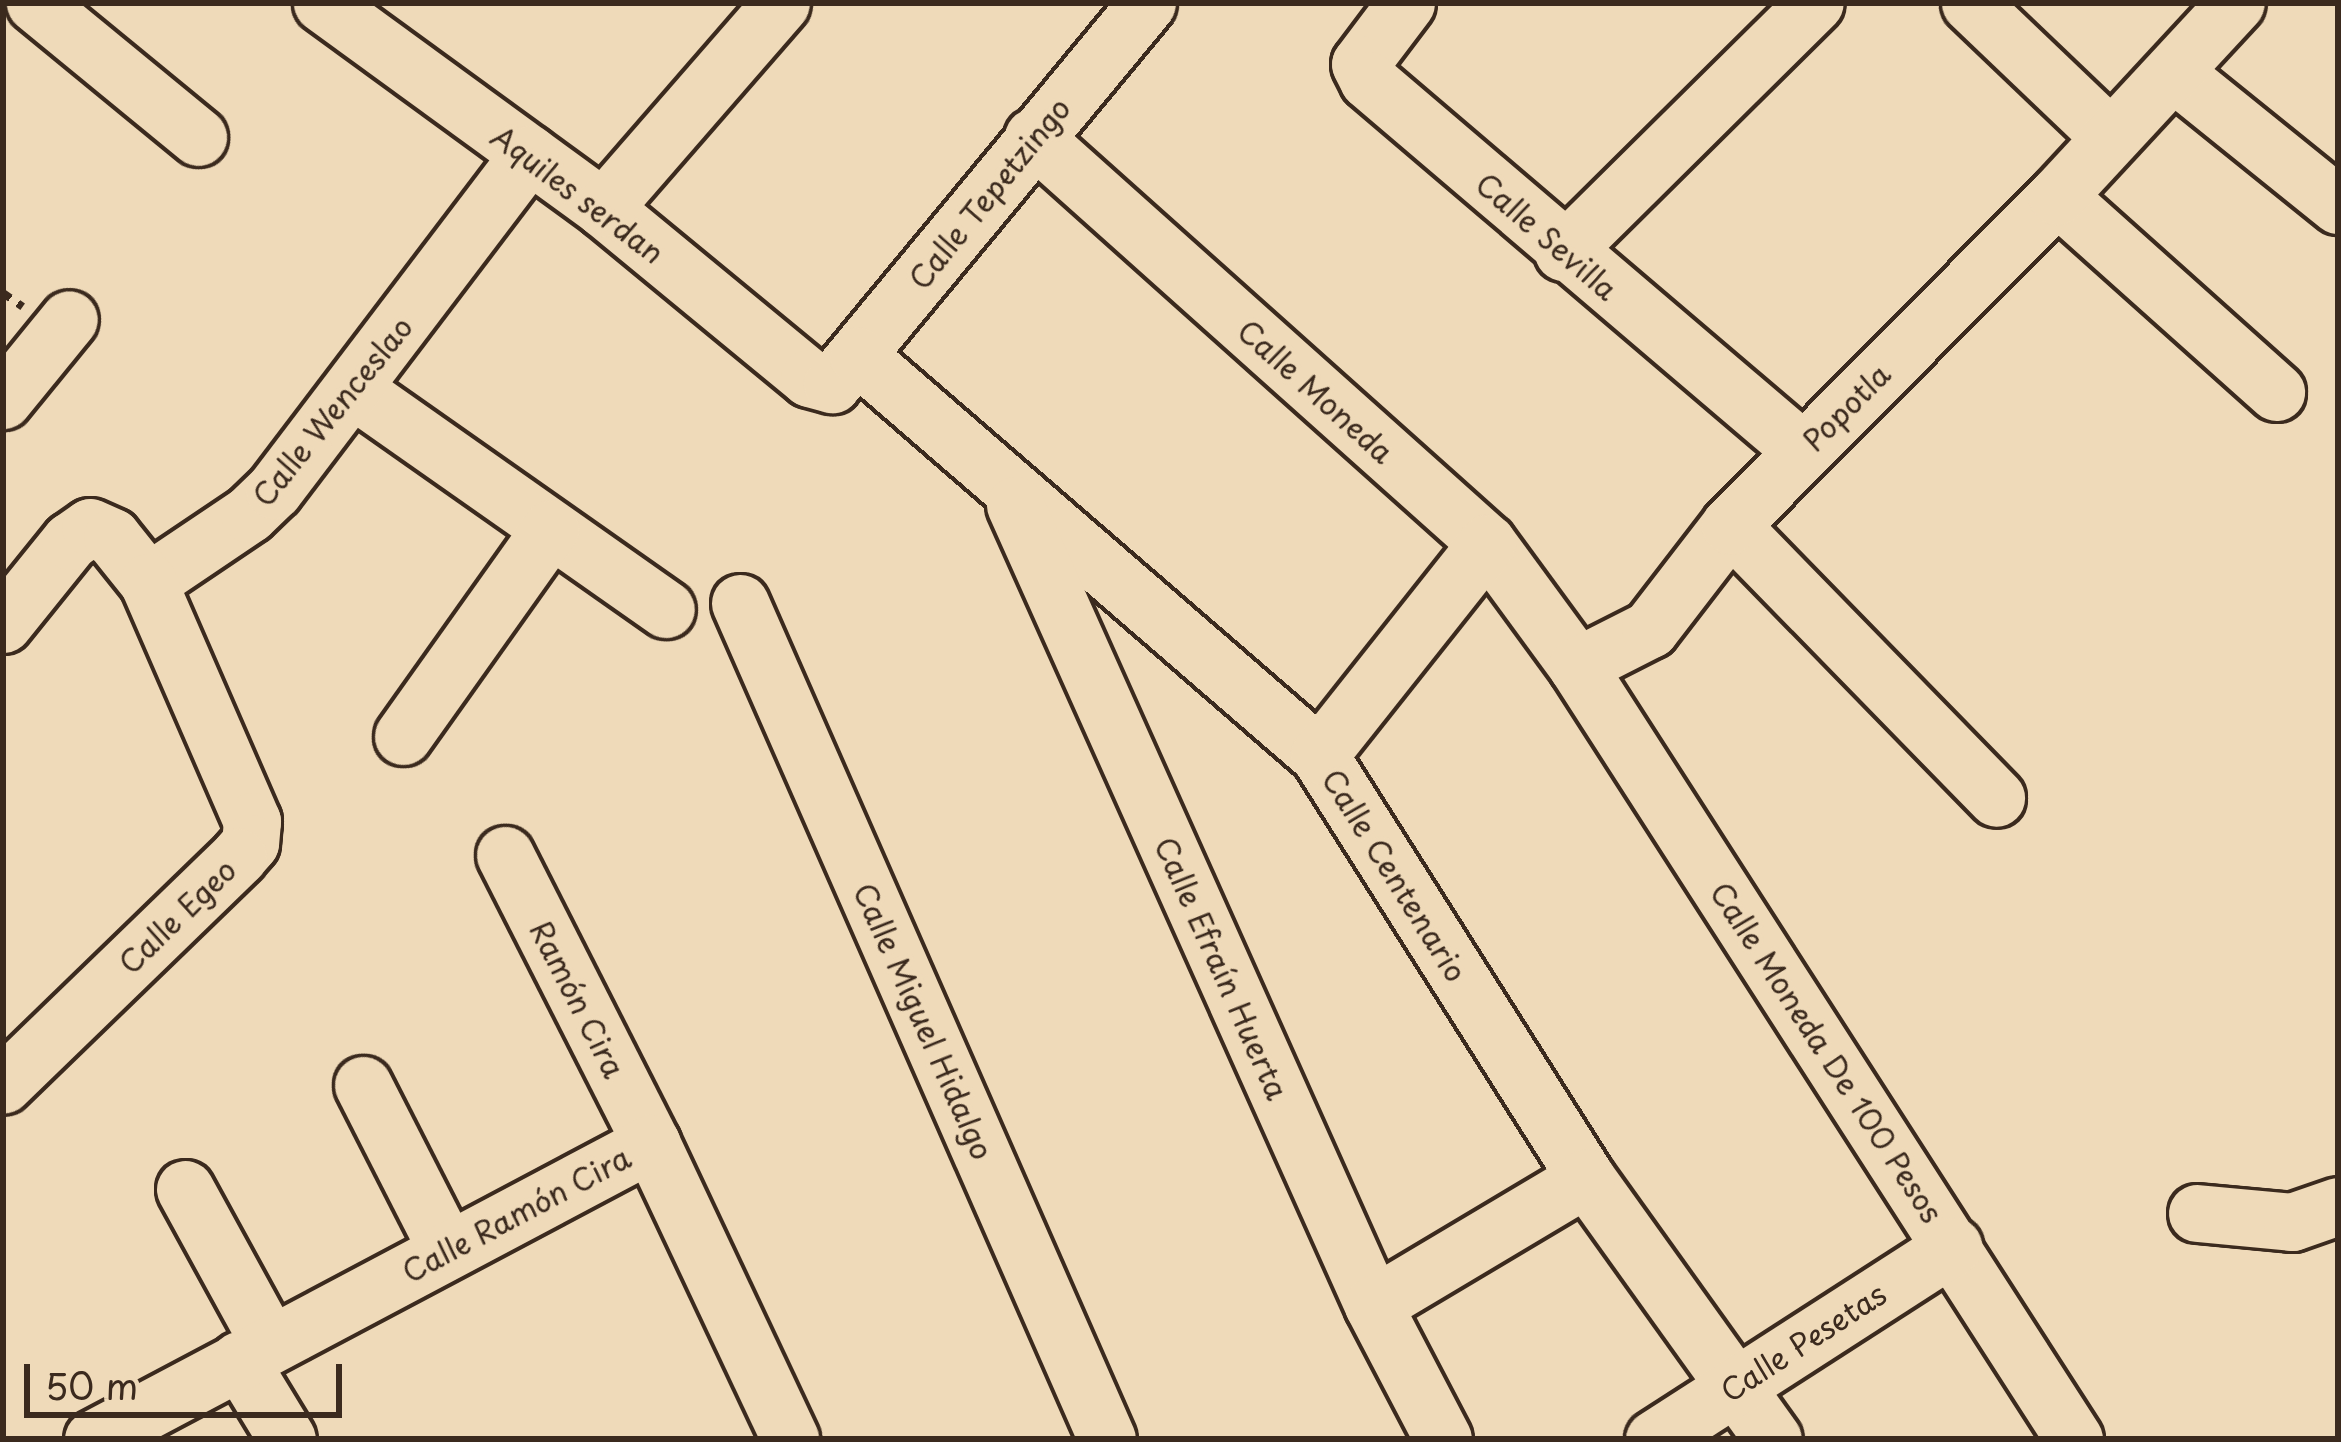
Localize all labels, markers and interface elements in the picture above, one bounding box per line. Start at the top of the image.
street label: Calle Tepetzingo [901,90,1077,296]
street label: Aquiles serdan [484,117,672,271]
street label: Calle Sevilla [1469,165,1625,307]
street label: Calle Wenceslao [244,309,420,513]
street label: Calle Moneda [1230,311,1402,471]
street label: Popotla [1795,356,1897,458]
street label: Calle Centenario [1315,762,1475,988]
street label: Calle Efraín Huerta [1148,831,1296,1105]
street label: Calle Egeo [111,851,243,981]
street label: Calle Moneda De 100 Pesos [1703,874,1951,1230]
street label: Calle Miguel Hidalgo [846,876,1002,1166]
street label: Ramón Cira [523,914,633,1084]
street label: Calle Ramón Cira [395,1138,637,1290]
street label: Calle Pesetas [1713,1275,1893,1409]
scale bar [30,1340,348,1414]
text: 50 m [45,1358,138,1412]

